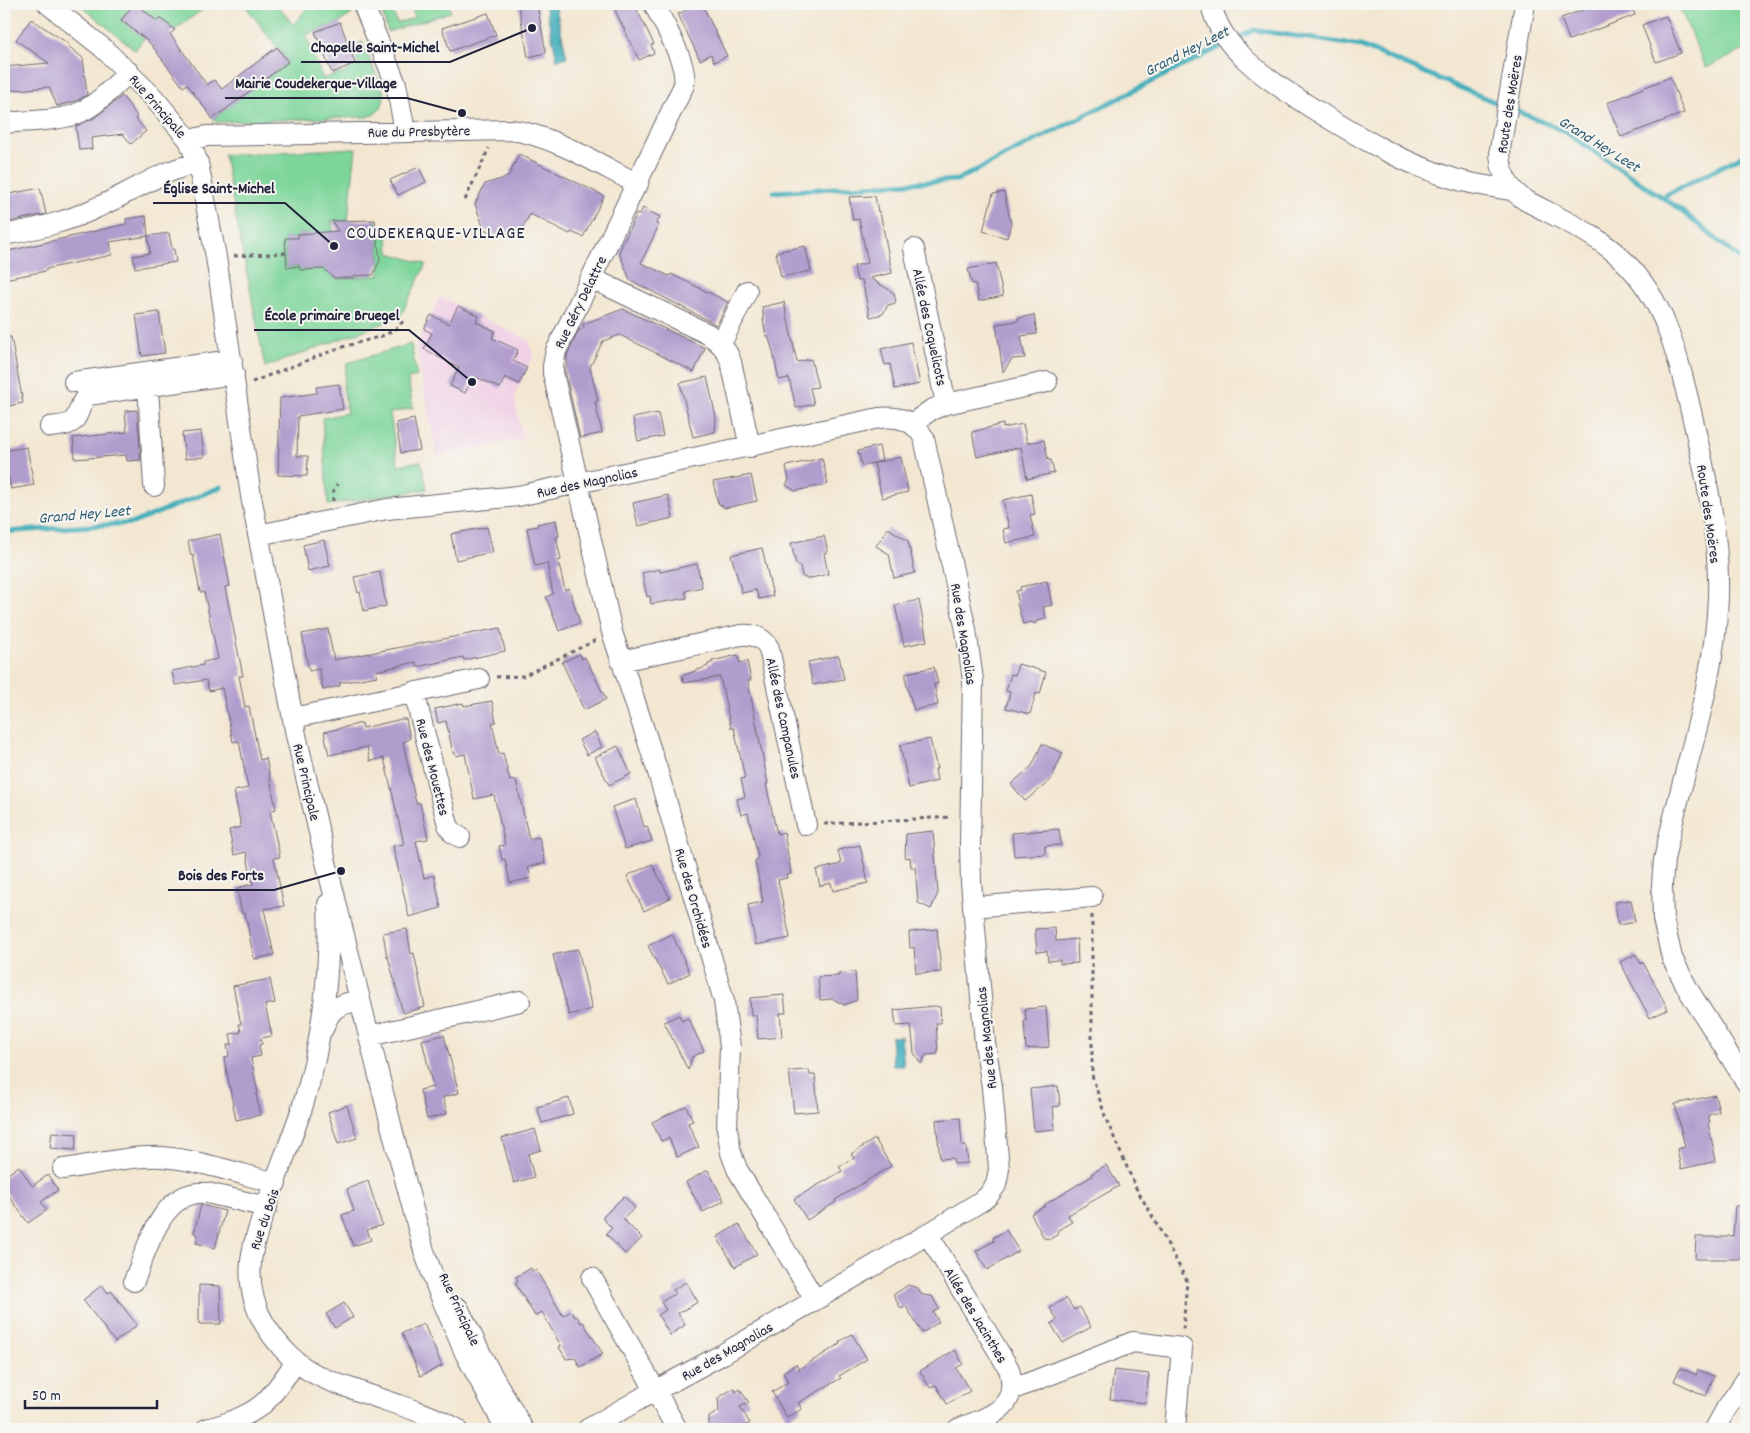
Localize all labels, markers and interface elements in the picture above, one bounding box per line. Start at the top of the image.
water label: Grand Hey Leet [1141,20,1235,83]
callout: Chapelle Saint-Michel [301,31,450,62]
text: Chapelle Saint-Michel [311,37,440,60]
street label: Route des Moëres [1492,53,1530,155]
callout: Mairie Coudekerque-Village [225,67,407,98]
street label: Rue Principale [122,70,191,145]
text: Mairie Coudekerque-Village [235,73,397,96]
water label: Grand Hey Leet [1554,111,1646,180]
street label: Rue du Presbytère [367,121,471,145]
callout: Église Saint-Michel [153,172,285,203]
text: Église Saint-Michel [163,178,275,201]
district label: COUDEKERQUE-VILLAGE [346,222,526,247]
street label: Rue Géry Delattre [550,252,614,353]
street label: Allée des Coquelicots [905,266,951,388]
callout: École primaire Bruegel [254,299,409,330]
text: École primaire Bruegel [265,305,400,328]
street label: Rue des Magnolias [535,463,640,505]
street label: Route des Moëres [1689,463,1725,565]
water label: Grand Hey Leet [37,500,133,531]
street label: Rue des Magnolias [943,582,981,687]
street label: Allée des Campanules [758,656,806,781]
street label: Rue des Mouettes [408,716,454,819]
street label: Rue Principale [285,742,325,824]
street label: Rue des Orchidées [667,846,717,951]
callout: Bois des Forts [168,859,274,890]
text: Bois des Forts [178,865,264,888]
street label: Rue des Magnolias [972,985,1004,1090]
street label: Rue du Bois [245,1186,287,1253]
street label: Allée des Jacinthes [937,1264,1012,1368]
street label: Rue Principale [432,1270,485,1351]
street label: Rue des Magnolias [678,1317,778,1388]
scale bar [25,1378,158,1410]
text: 50 m [32,1386,61,1408]

